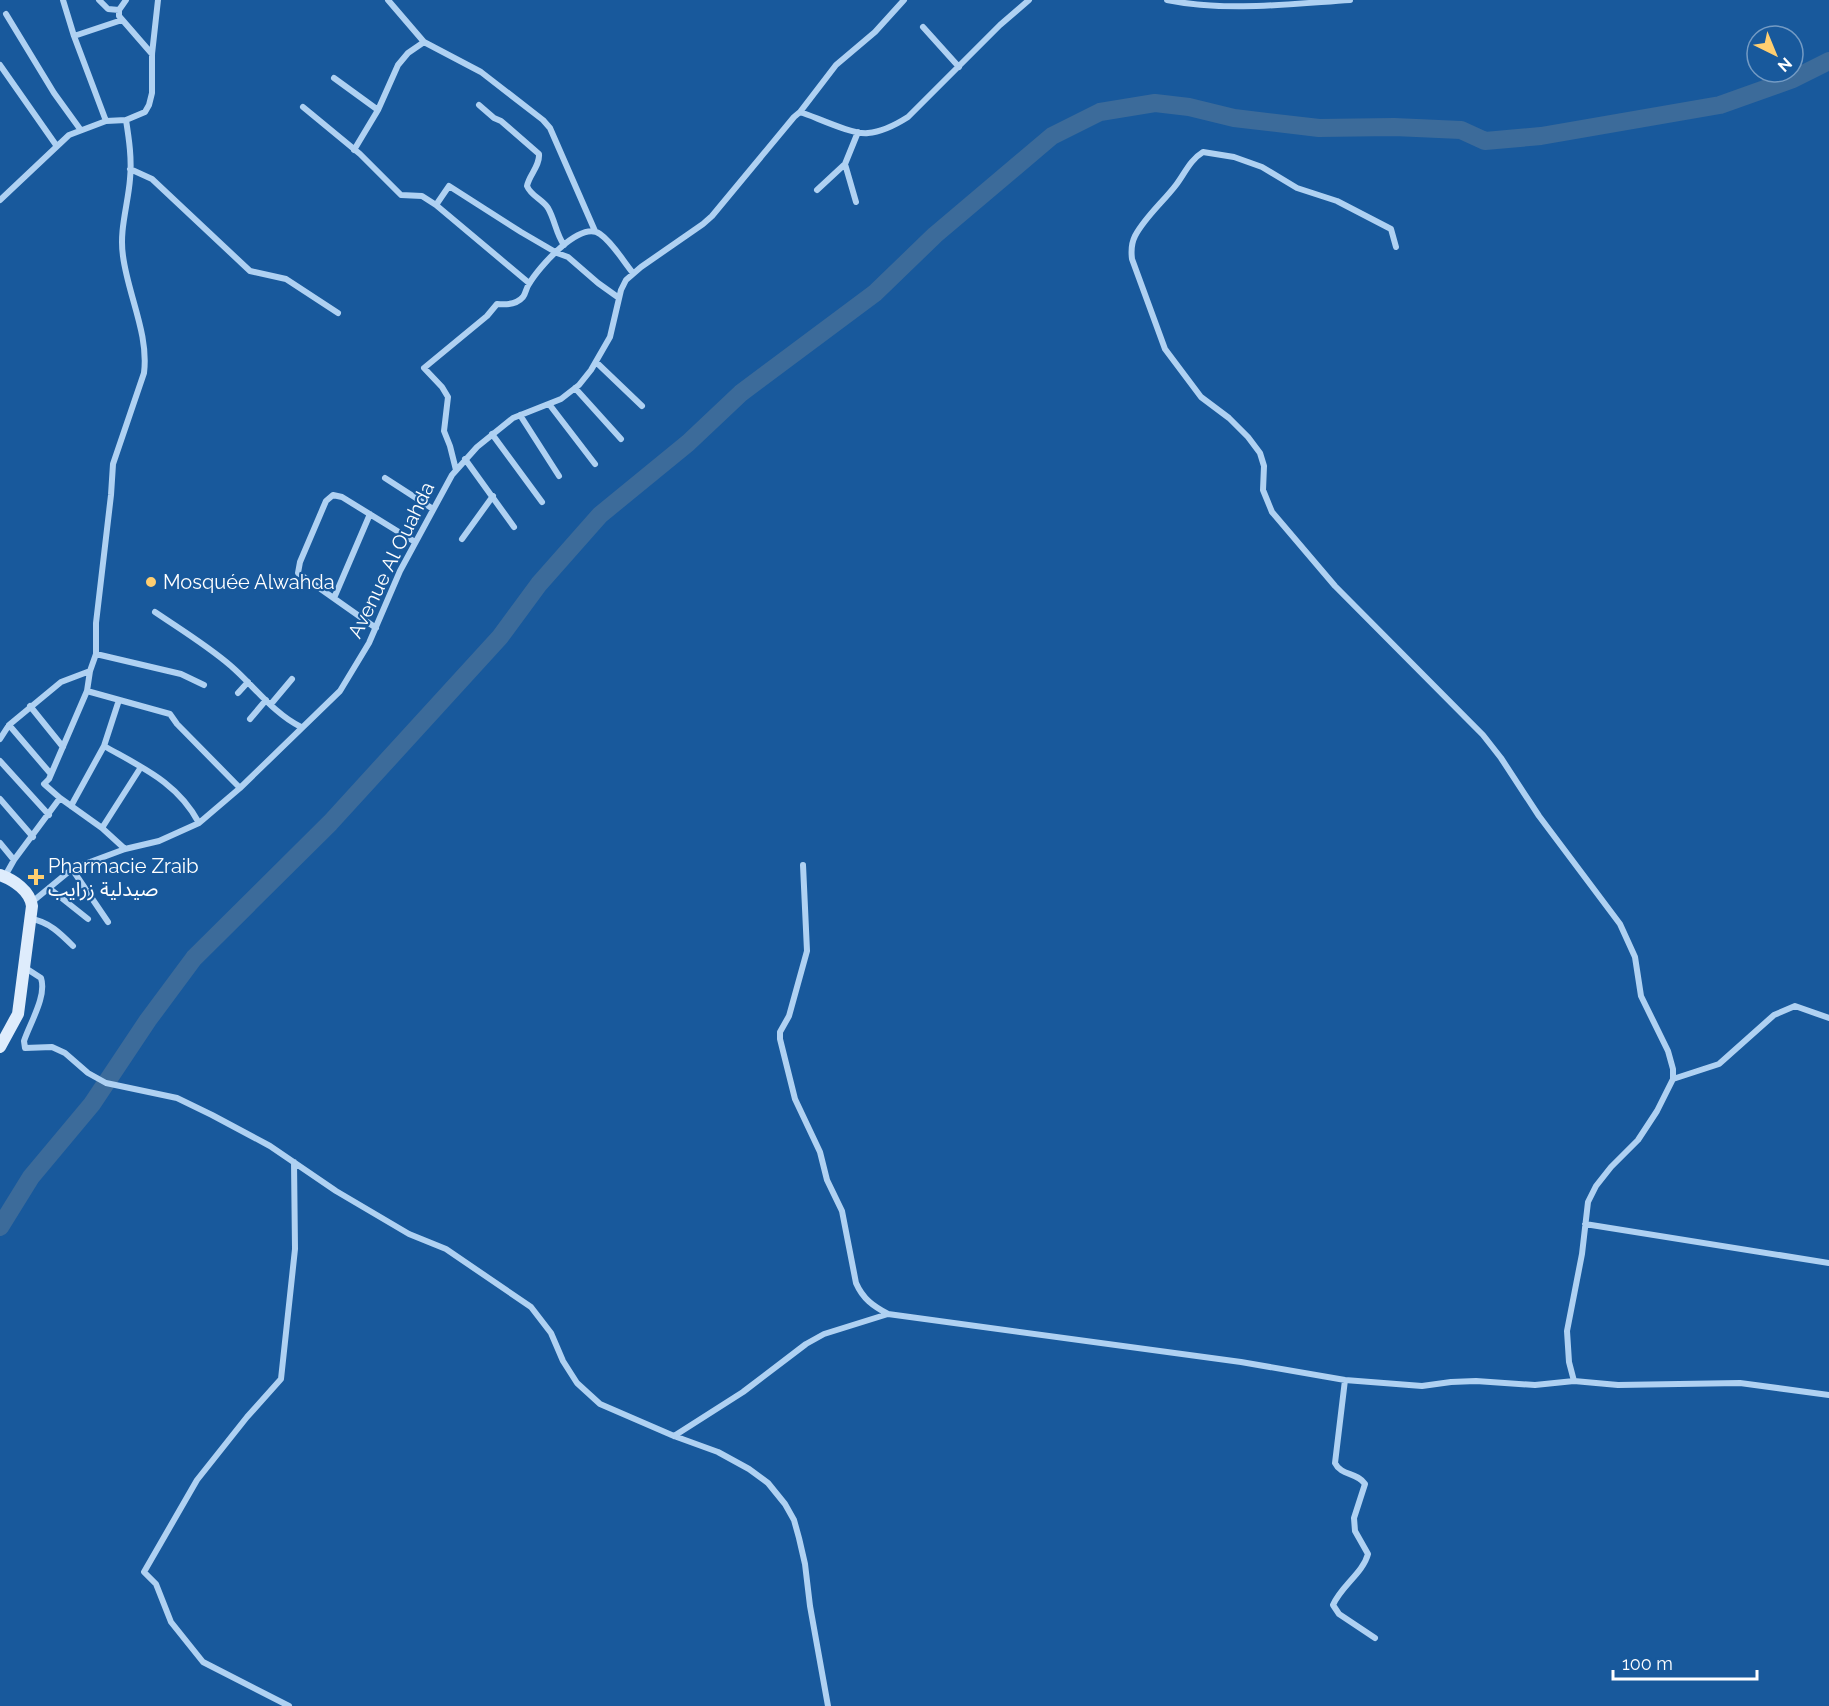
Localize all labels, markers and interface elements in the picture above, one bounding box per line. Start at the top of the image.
north arrow [1745,24,1805,84]
text: N [1774,53,1796,76]
street label: Avenue Al Ouahda [343,478,439,642]
place label: Mosquée Alwahda [163,570,335,594]
marker: Mosquée Alwahda [144,575,158,589]
place label: Pharmacie Zraib صيدلية زرايب [48,854,198,901]
marker: Pharmacie Zraib صيدلية زرايب [29,870,43,884]
scale bar [1613,1643,1757,1681]
text: 100 m [1622,1653,1673,1674]

